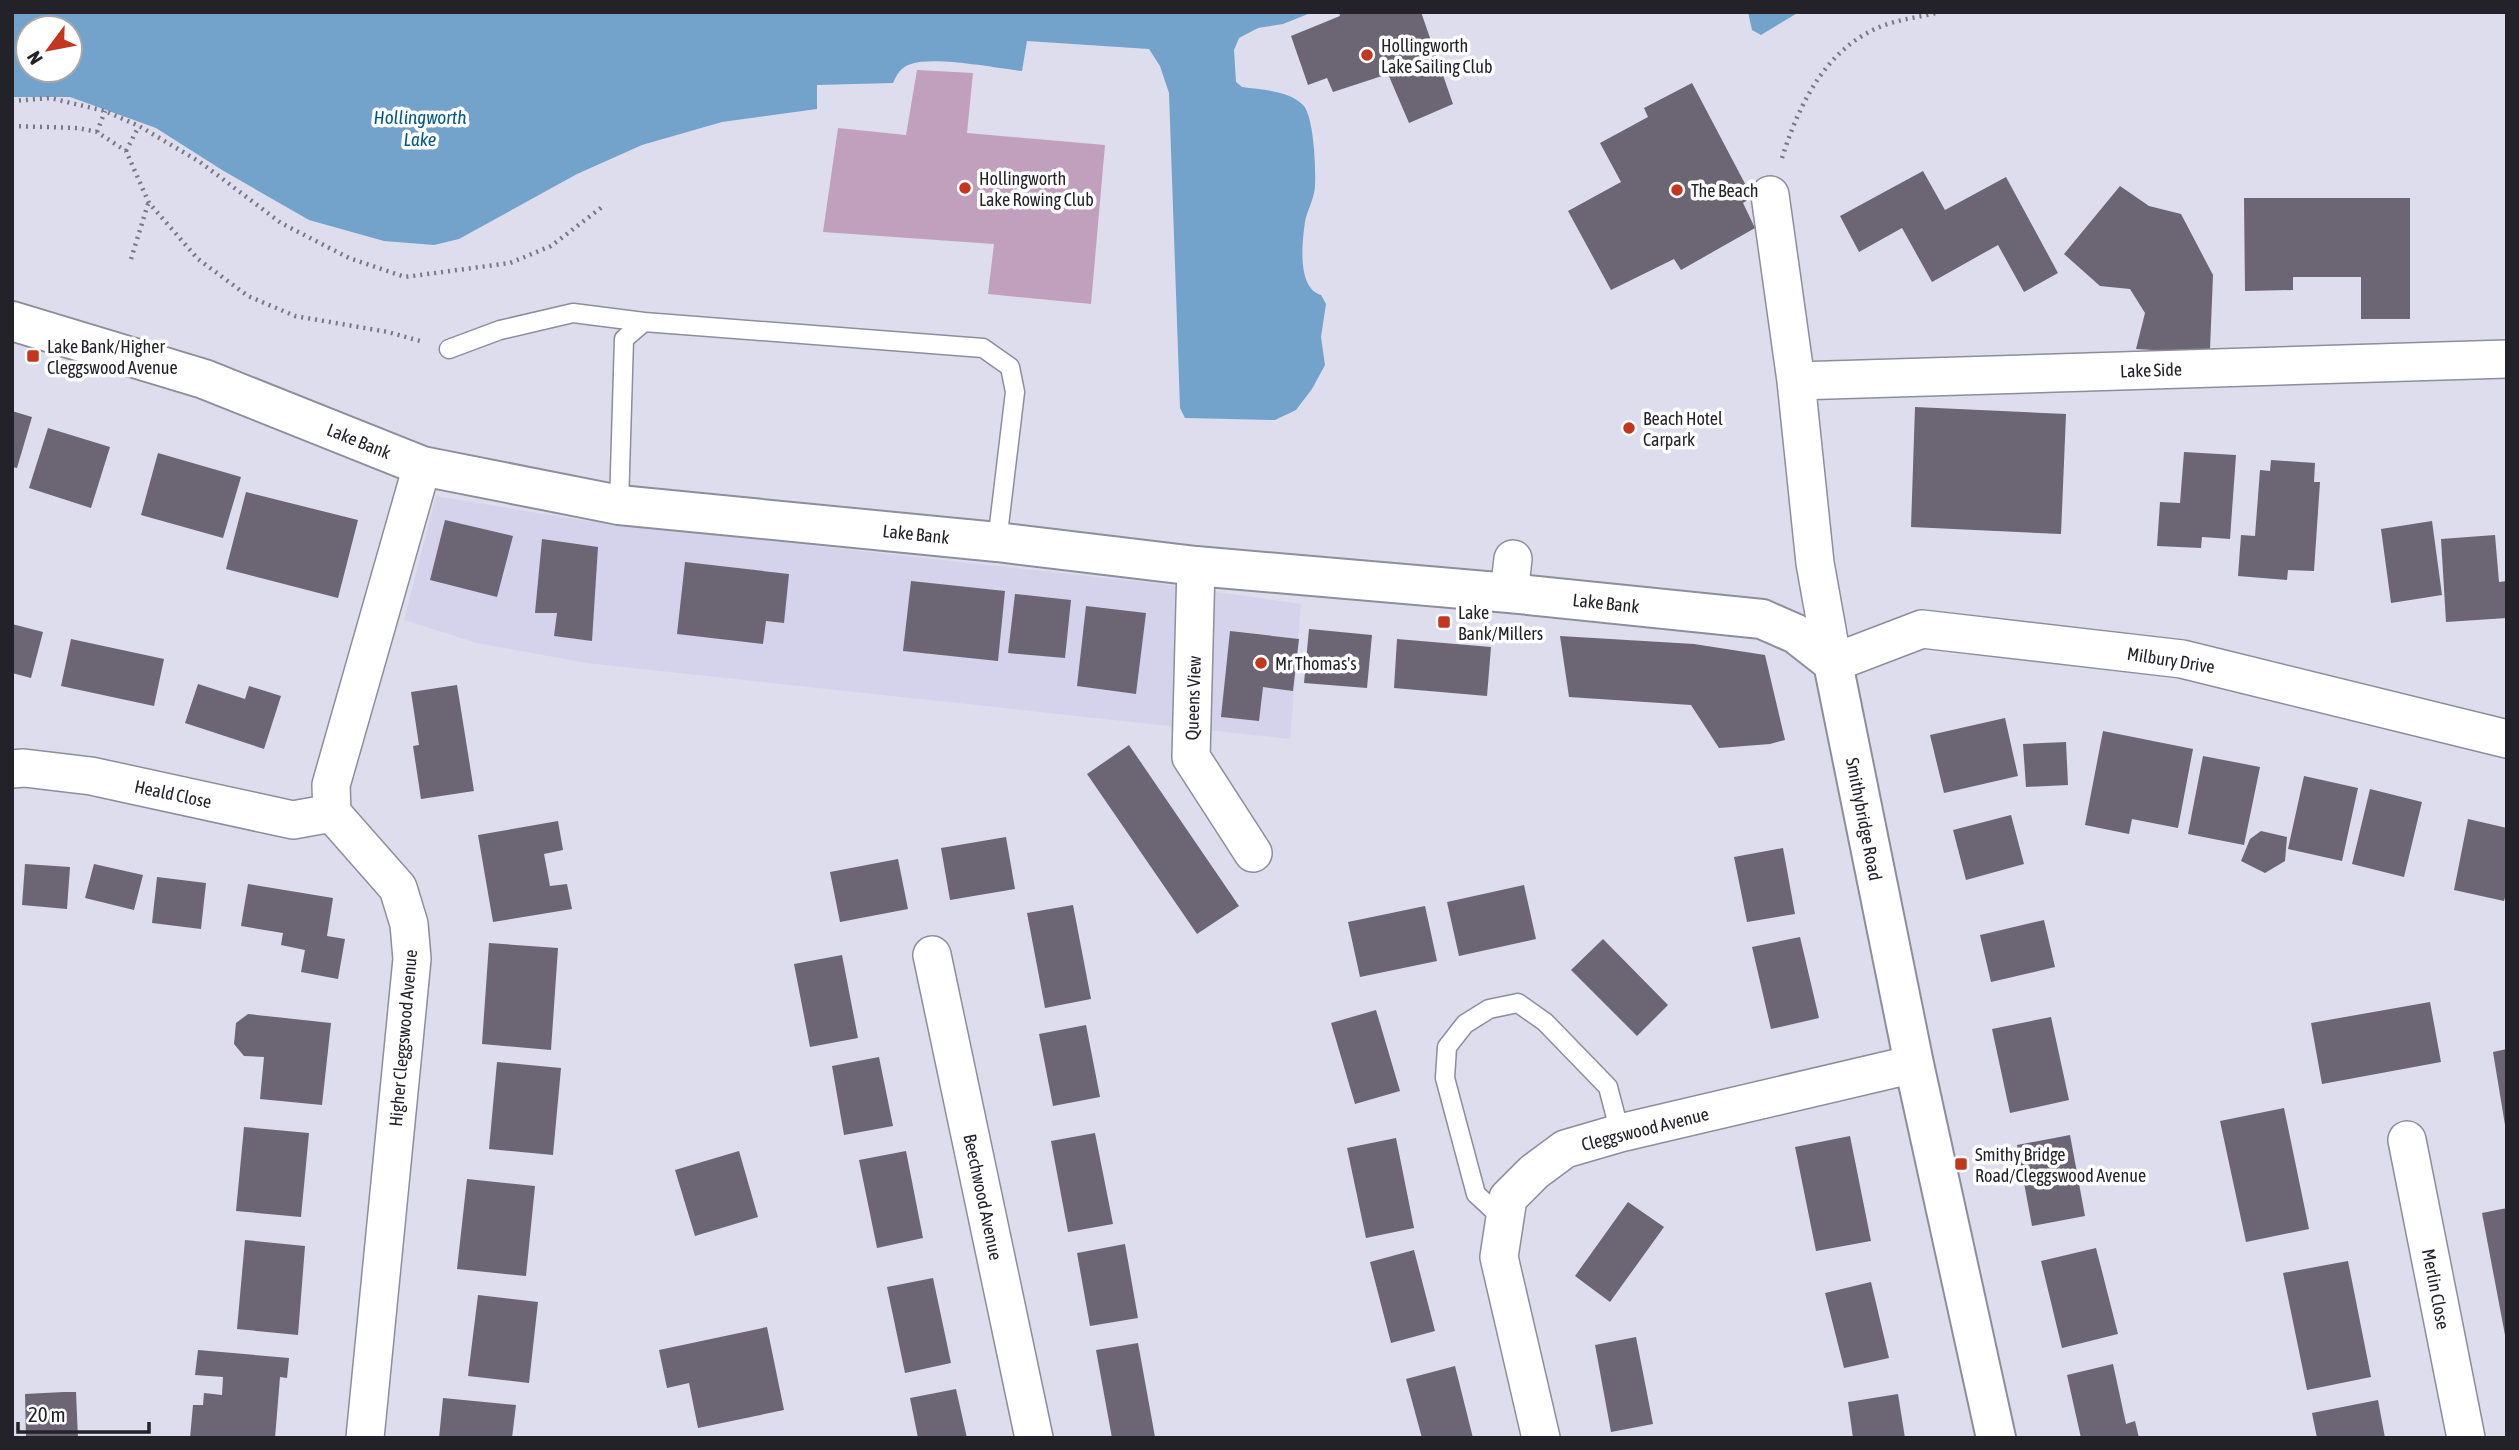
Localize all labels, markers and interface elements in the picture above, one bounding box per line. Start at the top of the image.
north arrow [14,14,84,84]
place label: Hollingworth Lake Sailing Club [1381,35,1493,77]
text: N [22,47,47,69]
marker: Hollingworth Lake Sailing Club [1359,47,1375,63]
water label: Hollingworth Lake [374,106,466,150]
place label: Hollingworth Lake Rowing Club [979,168,1094,210]
marker: Hollingworth Lake Rowing Club [957,180,973,196]
place label: The Beach [1691,180,1758,201]
marker: The Beach [1669,182,1685,198]
place label: Lake Bank/Higher Cleggswood Avenue [47,336,178,378]
marker: Lake Bank/Higher Cleggswood Avenue [25,348,41,364]
street label: Lake Side [2120,358,2182,382]
place label: Beach Hotel Carpark [1643,408,1723,450]
street label: Lake Bank [324,419,394,463]
marker: Beach Hotel Carpark [1621,420,1637,436]
street label: Lake Bank [882,520,951,548]
street label: Lake Bank [1572,589,1641,617]
place label: Lake Bank/Millers [1458,602,1543,644]
marker: Lake Bank/Millers [1436,614,1452,630]
street label: Milbury Drive [2126,643,2216,677]
place label: Mr Thomas's [1275,653,1357,674]
street label: Queens View [1181,655,1205,741]
marker: Mr Thomas's [1253,655,1269,671]
street label: Smithybridge Road [1842,756,1886,882]
street label: Heald Close [133,776,213,812]
street label: Higher Cleggswood Avenue [385,949,421,1127]
street label: Cleggswood Avenue [1579,1103,1711,1155]
street label: Beechwood Avenue [959,1132,1007,1262]
place label: Smithy Bridge Road/Cleggswood Avenue [1975,1144,2146,1186]
marker: Smithy Bridge Road/Cleggswood Avenue [1953,1156,1969,1172]
street label: Merlin Close [2418,1247,2454,1331]
scale bar [18,1390,149,1434]
text: 20 m [28,1402,66,1426]

